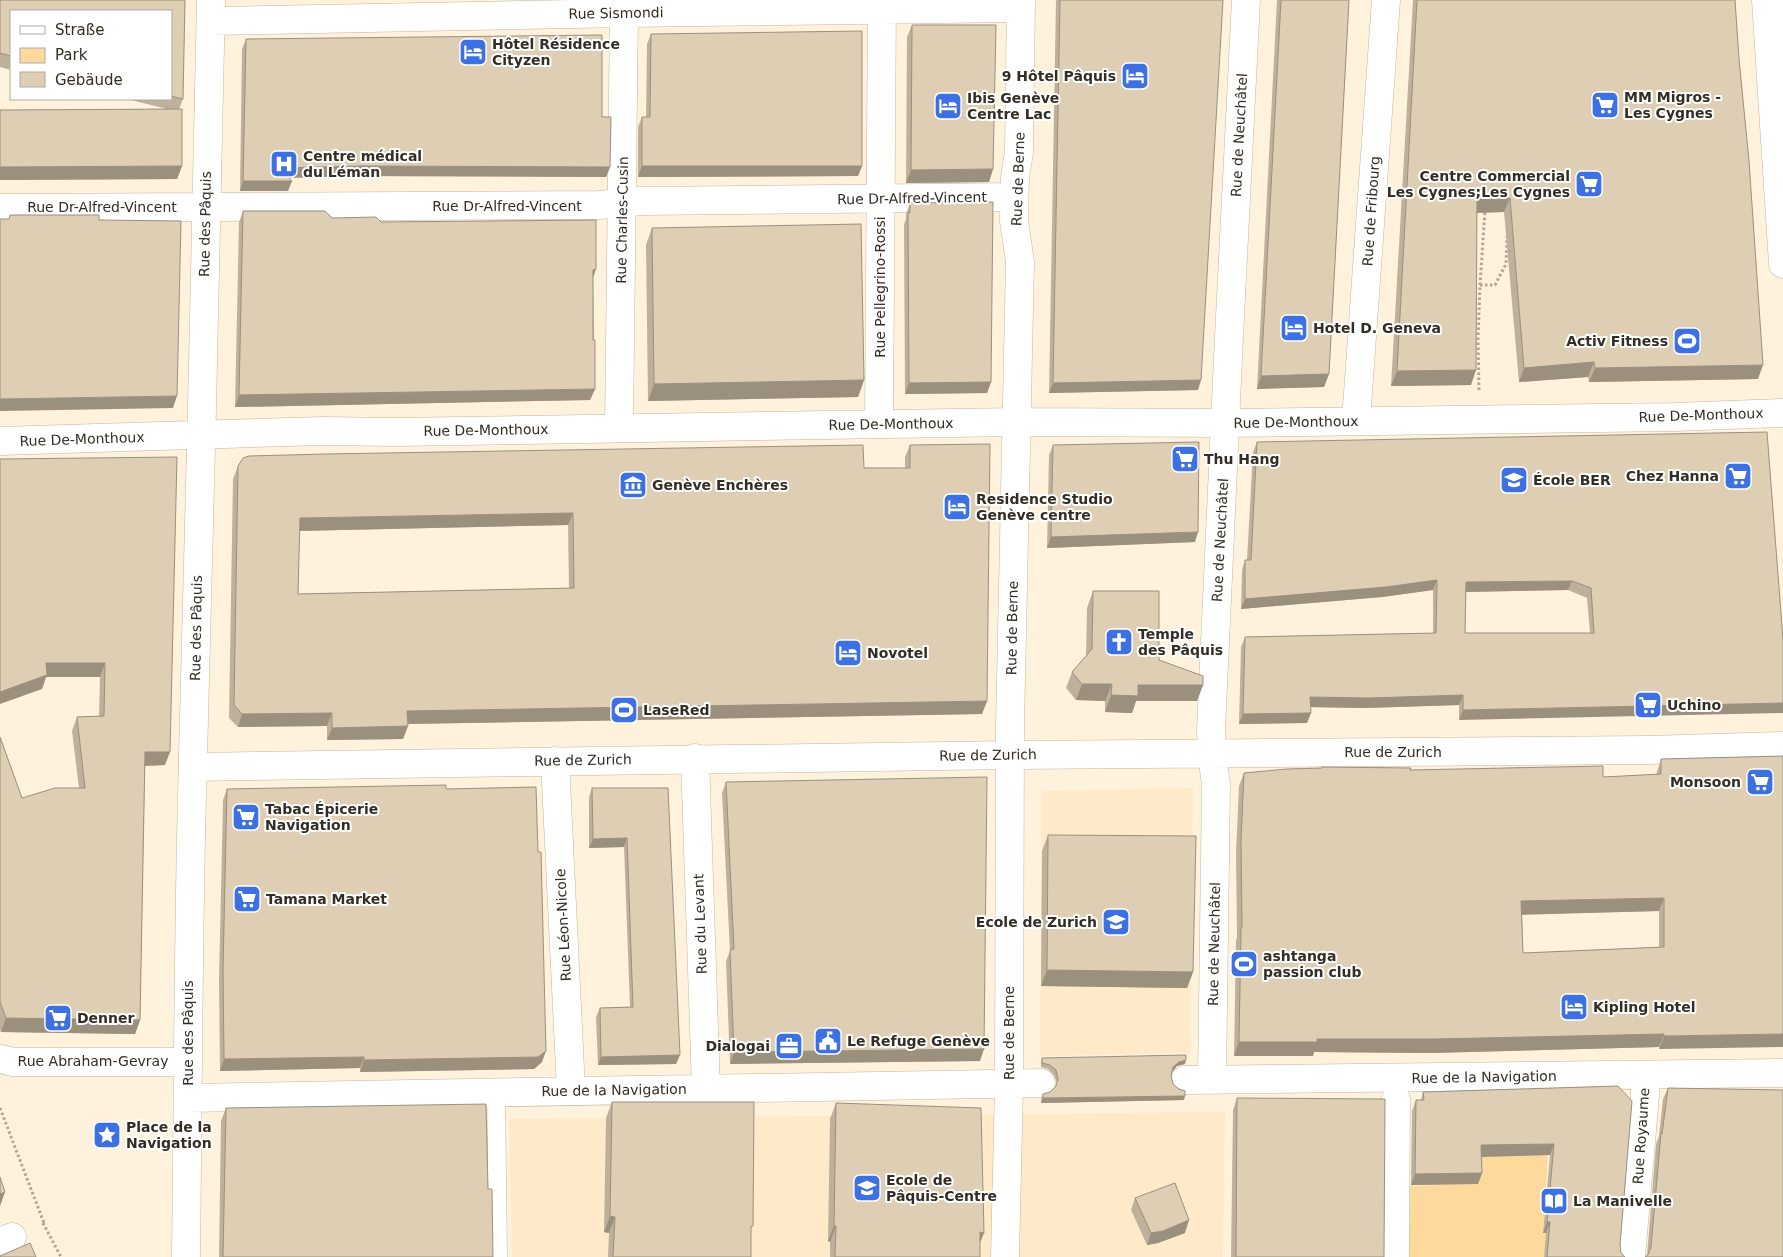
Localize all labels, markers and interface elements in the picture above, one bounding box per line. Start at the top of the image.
street label: Rue Sismondi [568,4,664,22]
legend [10,10,172,100]
text: Straße [55,21,104,39]
place label: Hôtel Résidence Cityzen [492,36,620,68]
hotel icon: Hôtel Résidence Cityzen [458,37,488,67]
text: Park [55,46,88,64]
hotel icon: 9 Hôtel Pâquis [1120,61,1150,91]
place label: 9 Hôtel Pâquis [1002,68,1116,84]
text: Gebäude [55,71,123,89]
street label: Rue de Neuchâtel [1228,73,1250,197]
place label: MM Migros - Les Cygnes [1624,89,1721,121]
place label: Ibis Genève Centre Lac [967,90,1059,122]
supermarket icon: MM Migros - Les Cygnes [1590,90,1620,120]
hotel icon: Ibis Genève Centre Lac [933,91,963,121]
street label: Rue de Berne [1008,132,1028,226]
place label: Centre médical du Léman [303,148,422,180]
hospital icon: Centre médical du Léman [269,149,299,179]
street label: Rue de Fribourg [1359,155,1383,267]
street label: Rue Charles-Cusin [613,156,631,284]
place label: Centre Commercial Les Cygnes;Les Cygnes [1387,168,1570,200]
supermarket icon: Centre Commercial Les Cygnes;Les Cygnes [1574,169,1604,199]
street label: Rue des Pâquis [196,171,214,277]
street label: Rue Dr-Alfred-Vincent [837,189,987,207]
street label: Rue Dr-Alfred-Vincent [432,198,582,214]
street label: Rue Dr-Alfred-Vincent [27,199,177,215]
street label: Rue Pellegrino-Rossi [872,216,888,358]
hotel icon: Hotel D. Geneva [1279,313,1309,343]
place label: Hotel D. Geneva [1313,320,1441,336]
sports icon: Activ Fitness [1672,326,1702,356]
place label: Activ Fitness [1566,333,1668,349]
street label: Rue De-Monthoux [1638,405,1764,425]
street label: Rue De-Monthoux [1233,413,1359,431]
street label: Rue De-Monthoux [828,415,954,433]
street label: Rue De-Monthoux [423,421,549,439]
street label: Rue De-Monthoux [19,429,145,449]
supermarket icon: Thu Hang [1170,444,1200,474]
place label: Thu Hang [1204,451,1280,467]
supermarket icon: Chez Hanna [1723,461,1753,491]
school or university icon: École BER [1499,465,1529,495]
place label: Chez Hanna [1626,468,1719,484]
museum icon: Genève Enchères [618,470,648,500]
place label: École BER [1533,472,1611,488]
place label: Genève Enchères [652,477,788,493]
street label: Rue de Neuchâtel [1209,478,1231,602]
place label: Residence Studio Genève centre [976,491,1113,523]
hotel icon: Residence Studio Genève centre [942,492,972,522]
street label: Rue des Pâquis [187,575,205,681]
street label: Rue de Berne [1003,581,1021,675]
place label: Temple des Pâquis [1138,626,1223,658]
church icon: Temple des Pâquis [1104,627,1134,657]
hotel icon: Novotel [833,638,863,668]
place label: Novotel [867,645,928,661]
supermarket icon: Uchino [1633,690,1663,720]
sports icon: LaseRed [609,695,639,725]
place label: Uchino [1667,697,1721,713]
place label: LaseRed [643,702,710,718]
street label: Rue de Zurich [1344,744,1442,760]
street label: Rue de Zurich [939,746,1037,764]
street label: Rue de Zurich [534,751,632,769]
supermarket icon: Monsoon [1745,767,1775,797]
place label: Monsoon [1670,774,1741,790]
place label: Tabac Épicerie Navigation [265,801,378,833]
supermarket icon: Tabac Épicerie Navigation [231,802,261,832]
street label: Rue Léon-Nicole [552,868,574,982]
street label: Rue du Levant [690,873,710,975]
street label: Rue de Neuchâtel [1205,882,1223,1006]
supermarket icon: Tamana Market [232,884,262,914]
place label: Tamana Market [266,891,387,907]
school or university icon: Ecole de Zurich [1101,907,1131,937]
place label: Ecole de Zurich [976,914,1097,930]
place label: ashtanga passion club [1263,948,1361,980]
sports icon: ashtanga passion club [1229,949,1259,979]
street label: Rue des Pâquis [180,980,196,1086]
street label: Rue de Berne [1001,986,1017,1080]
hotel icon: Kipling Hotel [1559,992,1589,1022]
place label: Kipling Hotel [1593,999,1695,1015]
supermarket icon: Denner [43,1003,73,1033]
place label: Denner [77,1010,135,1026]
public building icon: Le Refuge Genève [813,1026,843,1056]
office icon: Dialogai [774,1031,804,1061]
place label: Le Refuge Genève [847,1033,990,1049]
place label: Dialogai [705,1038,770,1054]
street label: Rue Abraham-Gevray [18,1053,168,1069]
street label: Rue de la Navigation [1411,1068,1557,1086]
street label: Rue de la Navigation [541,1081,687,1099]
street label: Rue Royaume [1630,1087,1652,1185]
place label: Place de la Navigation [126,1119,212,1151]
place icon: Place de la Navigation [92,1120,122,1150]
place label: Ecole de Pâquis-Centre [886,1172,997,1204]
school or university icon: Ecole de Pâquis-Centre [852,1173,882,1203]
library icon: La Manivelle [1539,1186,1569,1216]
place label: La Manivelle [1573,1193,1672,1209]

